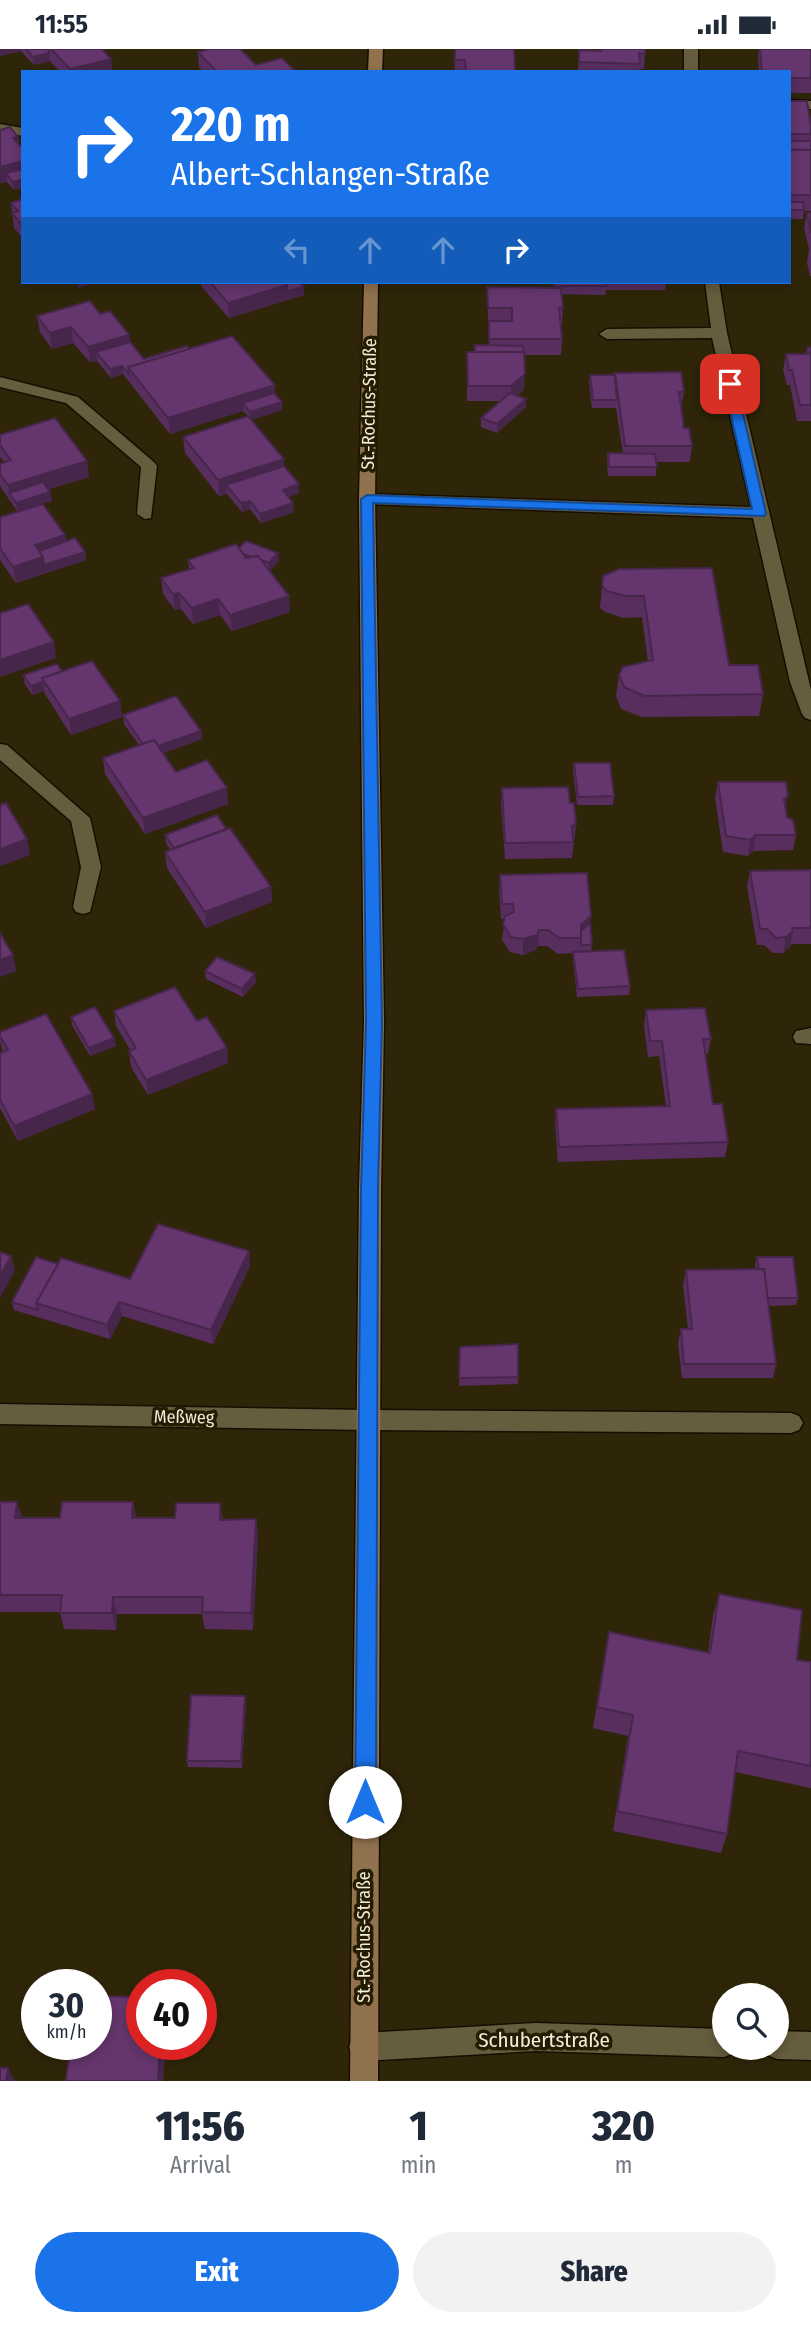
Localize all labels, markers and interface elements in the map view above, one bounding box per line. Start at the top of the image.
text: 11:55 [35,9,88,40]
text: 220 m [171,95,291,154]
icon: right [56,98,147,189]
text: Albert-Schlangen-Straße [171,155,490,193]
icon: left [278,231,316,269]
icon: ahead [351,231,389,269]
icon: ahead [424,231,462,269]
icon: right [497,231,535,269]
street label: St.-Rochus-Straße [357,338,381,470]
pin [700,354,760,414]
icon: arrive [711,365,749,403]
street label: Meßweg [154,1405,215,1429]
position arrow [328,1765,402,1839]
street label: St.-Rochus-Straße [353,1871,375,2003]
speed limit sign: 40 [126,1969,217,2060]
map controls [712,1983,789,2060]
button: search [712,1983,789,2060]
text: 30 [49,1984,84,2026]
text: km/h [46,2021,87,2043]
street label: Schubertstraße [478,2027,610,2053]
text: 11:56 [156,2101,245,2151]
text: 1 [409,2101,428,2151]
text: 320 [592,2101,655,2151]
text: Arrival [170,2151,231,2179]
text: min [401,2151,436,2179]
text: m [615,2151,633,2179]
button: Exit [35,2232,399,2312]
button: Share [413,2232,776,2312]

